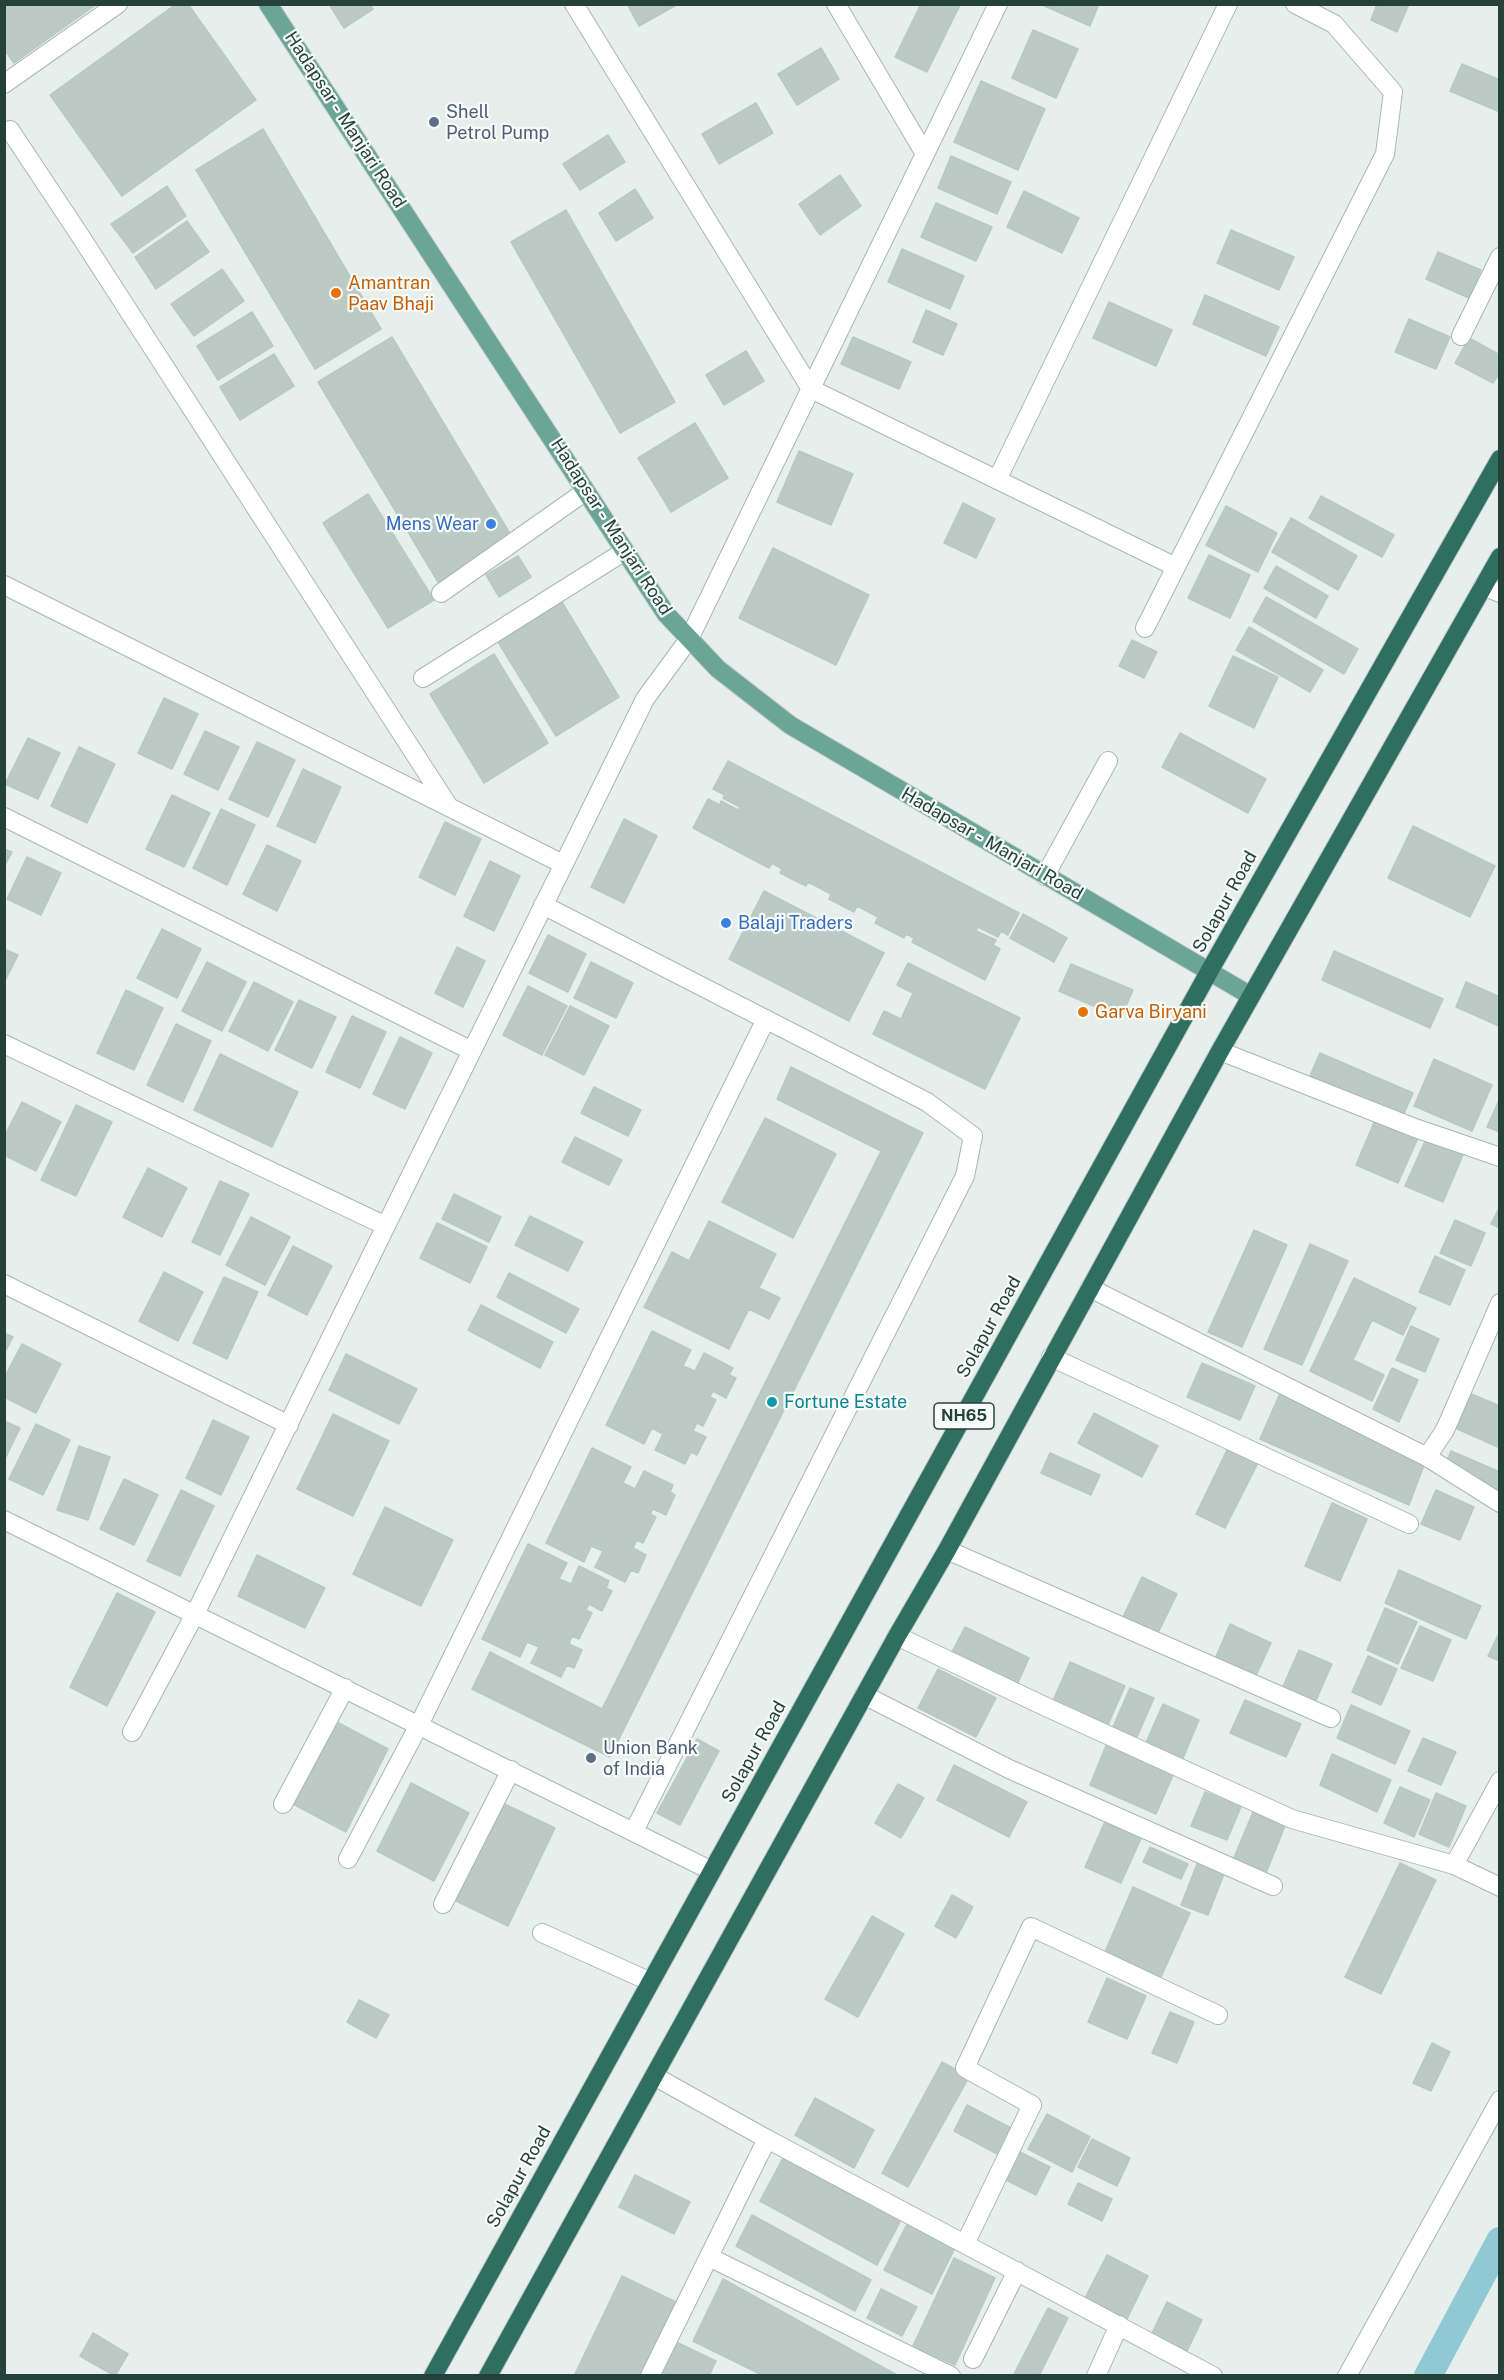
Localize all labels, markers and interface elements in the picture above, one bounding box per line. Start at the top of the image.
street label: Hadapsar - Manjari Road [280,28,410,212]
place label: Shell Petrol Pump [446,101,549,144]
marker: Shell Petrol Pump [427,115,441,129]
place label: Amantran Paav Bhaji [348,272,434,314]
marker: Amantran Paav Bhaji [329,286,343,300]
street label: Hadapsar - Manjari Road [546,435,676,619]
place label: Mens Wear [386,513,479,535]
marker: Mens Wear [484,517,498,531]
street label: Hadapsar - Manjari Road [897,783,1087,905]
street label: Solapur Road [1188,847,1262,957]
place label: Balaji Traders [738,912,853,934]
marker: Balaji Traders [719,916,733,930]
place label: Garva Biryani [1095,1001,1207,1023]
marker: Garva Biryani [1076,1005,1090,1019]
street label: Solapur Road [952,1272,1026,1382]
place label: Fortune Estate [784,1391,907,1413]
marker: Fortune Estate [765,1395,779,1409]
road number: NH65 [934,1403,994,1429]
street label: Solapur Road [717,1697,791,1807]
place label: Union Bank of India [603,1737,698,1780]
marker: Union Bank of India [584,1751,598,1765]
street label: Solapur Road [482,2122,556,2232]

